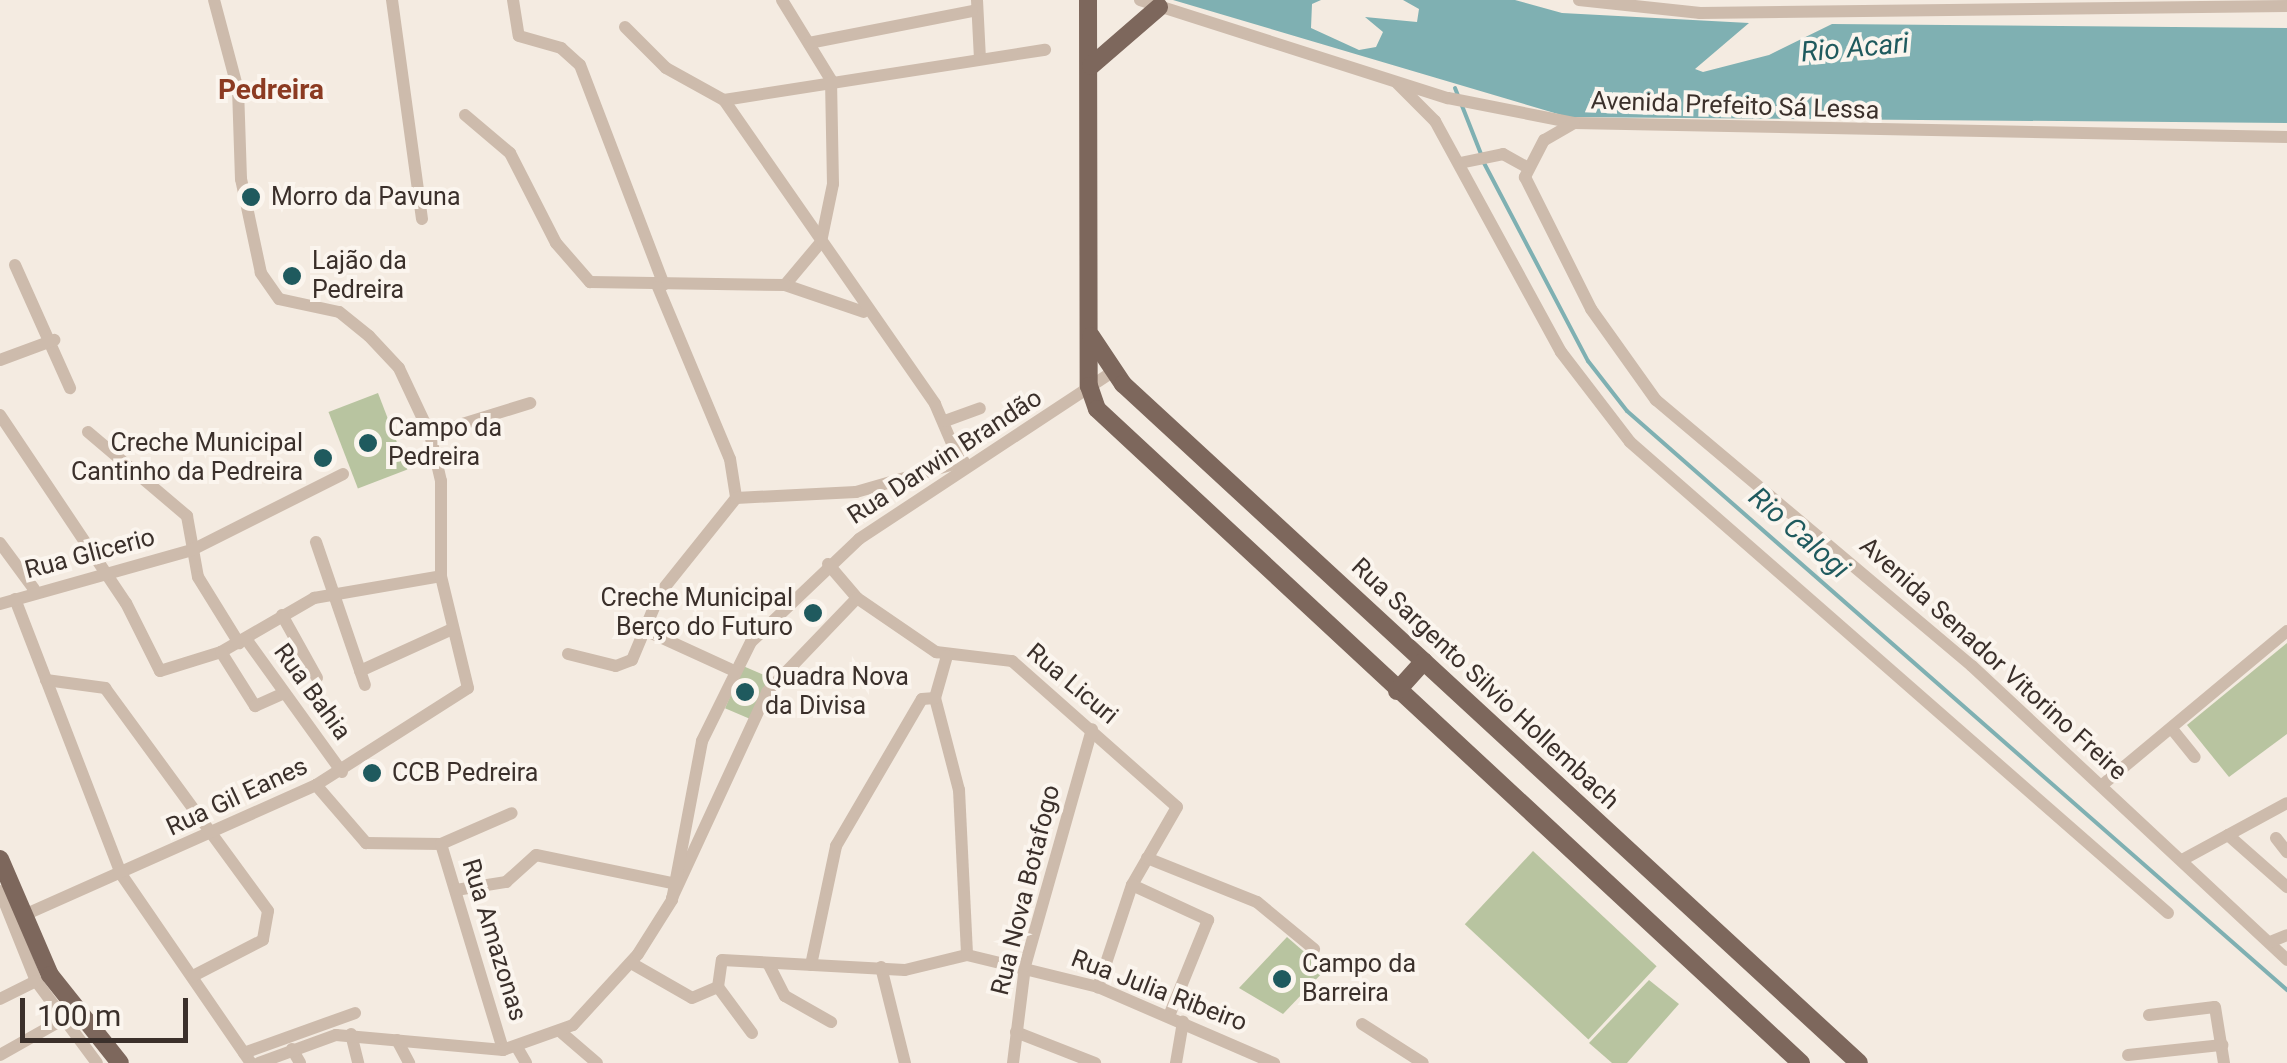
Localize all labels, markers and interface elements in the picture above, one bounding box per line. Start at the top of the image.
water label: Rio Acari [1800,27,1910,69]
district label: Pedreira [218,73,324,107]
street label: Avenida Prefeito Sá Lessa [1590,86,1880,126]
place label: Morro da Pavuna [271,182,460,212]
marker: Morro da Pavuna [240,186,262,208]
place label: Lajão da Pedreira [312,247,407,306]
marker: Lajão da Pedreira [281,265,303,287]
street label: Rua Darwin Brandão [842,383,1048,531]
place label: Campo da Pedreira [388,414,502,473]
place label: Creche Municipal Cantinho da Pedreira [71,429,303,488]
marker: Campo da Pedreira [357,432,379,454]
marker: Creche Municipal Cantinho da Pedreira [312,447,334,469]
water label: Rio Calogi [1742,480,1856,586]
street label: Rua Glicerio [22,522,158,586]
street label: Avenida Senador Vitorino Freire [1853,531,2133,787]
street label: Rua Sargento Silvio Hollembach [1345,552,1625,816]
place label: Creche Municipal Berço do Futuro [601,584,793,643]
marker: Creche Municipal Berço do Futuro [802,602,824,624]
street label: Rua Licuri [1020,637,1124,731]
street label: Rua Bahia [267,638,357,746]
place label: Quadra Nova da Divisa [765,663,909,722]
marker: Quadra Nova da Divisa [734,681,756,703]
street label: Rua Gil Eanes [162,751,312,843]
place label: CCB Pedreira [392,758,538,788]
marker: CCB Pedreira [361,762,383,784]
street label: Rua Nova Botafogo [985,782,1067,998]
street label: Rua Amazonas [455,855,533,1025]
street label: Rua Julia Ribeiro [1067,944,1251,1038]
place label: Campo da Barreira [1302,950,1416,1009]
marker: Campo da Barreira [1271,968,1293,990]
scale bar [25,978,192,1040]
text: 100 m [37,998,121,1033]

